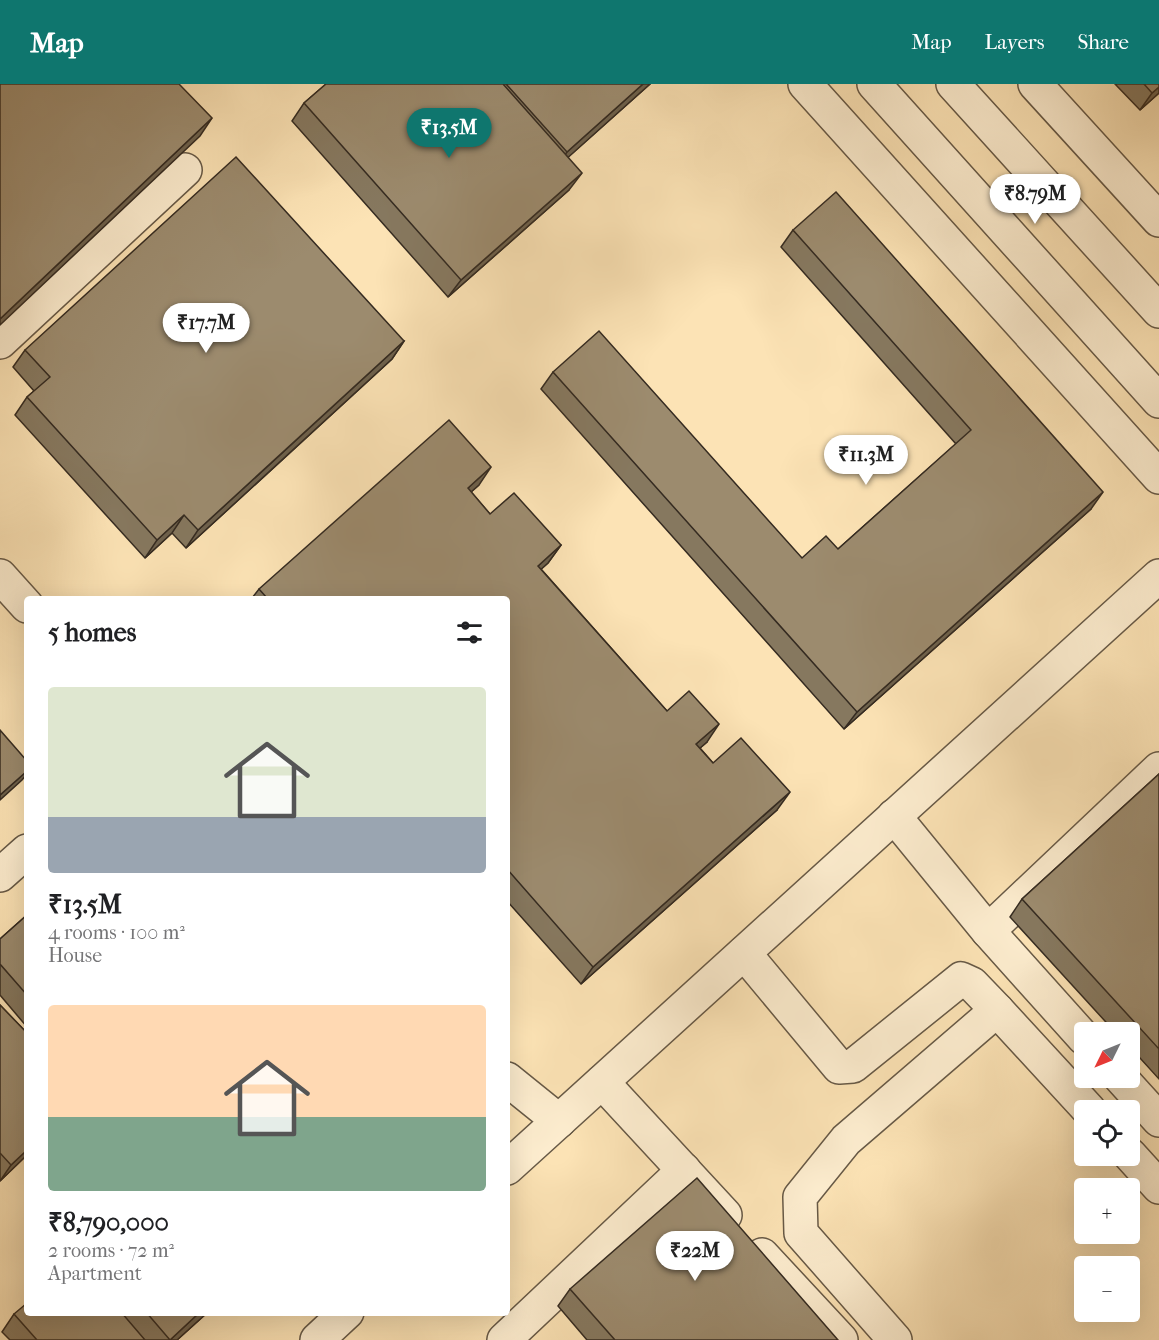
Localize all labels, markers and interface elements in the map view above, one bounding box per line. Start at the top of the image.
text: Map [30,26,84,59]
text: Map [911,30,952,54]
text: Layers [985,30,1044,54]
text: Share [1077,30,1129,54]
pin: ₹13.5M [400,108,498,159]
text: ₹13.5M [421,116,477,139]
pin: ₹8.79M [986,174,1084,225]
text: ₹8.79M [1004,182,1066,205]
pin: ₹17.7M [157,303,255,354]
text: ₹17.7M [177,311,235,334]
pin: ₹11.3M [817,435,915,486]
text: ₹11.3M [838,443,894,466]
icon: filters [453,616,486,649]
text: 5 homes [48,617,136,648]
icon: home [213,726,321,834]
text: ₹13.5M [48,889,122,920]
text: 4 rooms · 100 m² [48,921,185,944]
text: House [48,944,102,967]
north arrow [1074,1022,1140,1088]
map controls [1074,1022,1140,1322]
icon: home [213,1044,321,1152]
button: locate [1074,1100,1140,1166]
button: + [1074,1178,1140,1244]
text: ₹8,790,000 [48,1207,169,1238]
pin: ₹22M [659,1231,731,1282]
text: 2 rooms · 72 m² [48,1239,174,1262]
text: ₹22M [670,1239,720,1262]
button: − [1074,1256,1140,1322]
text: Apartment [48,1262,142,1285]

